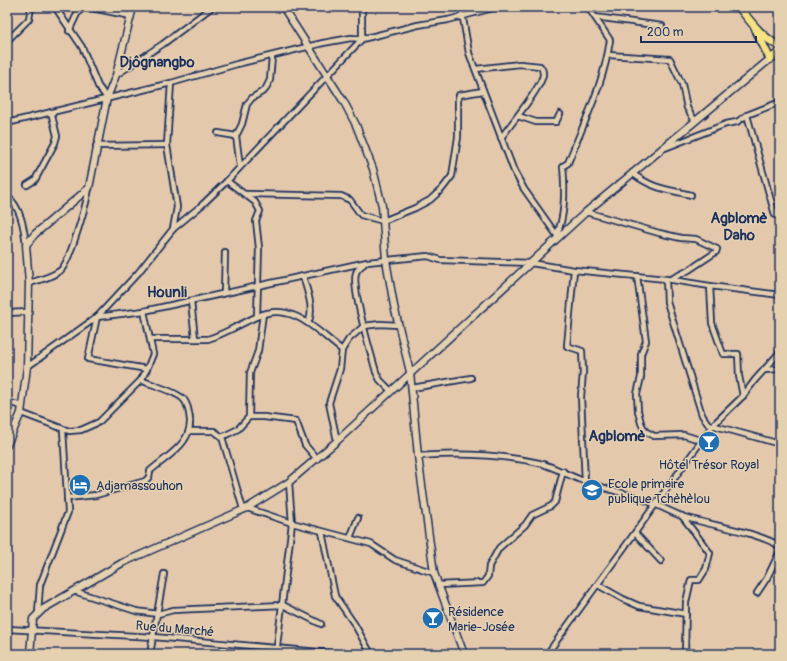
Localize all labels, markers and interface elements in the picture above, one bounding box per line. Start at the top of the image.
scale bar [641,18,756,44]
text: 200 m [647,25,684,40]
district label: Djôgnangbo [119,53,195,72]
district label: Agblomè Daho [710,209,768,245]
district label: Hounli [147,283,187,302]
district label: Agblomè [588,427,646,446]
bar icon: Hôtel Trésor Royal [696,429,722,455]
place label: Hôtel Trésor Royal [659,457,759,473]
hotel icon: Adjamassouhon [67,472,93,498]
place label: Ecole primaire publique Tchèhèlou [608,476,710,507]
school or university icon: Ecole primaire publique Tchèhèlou [579,477,605,503]
place label: Adjamassouhon [96,478,183,494]
place label: Résidence Marie-Josée [448,604,515,635]
bar icon: Résidence Marie-Josée [420,605,446,631]
street label: Rue du Marché [135,618,215,640]

